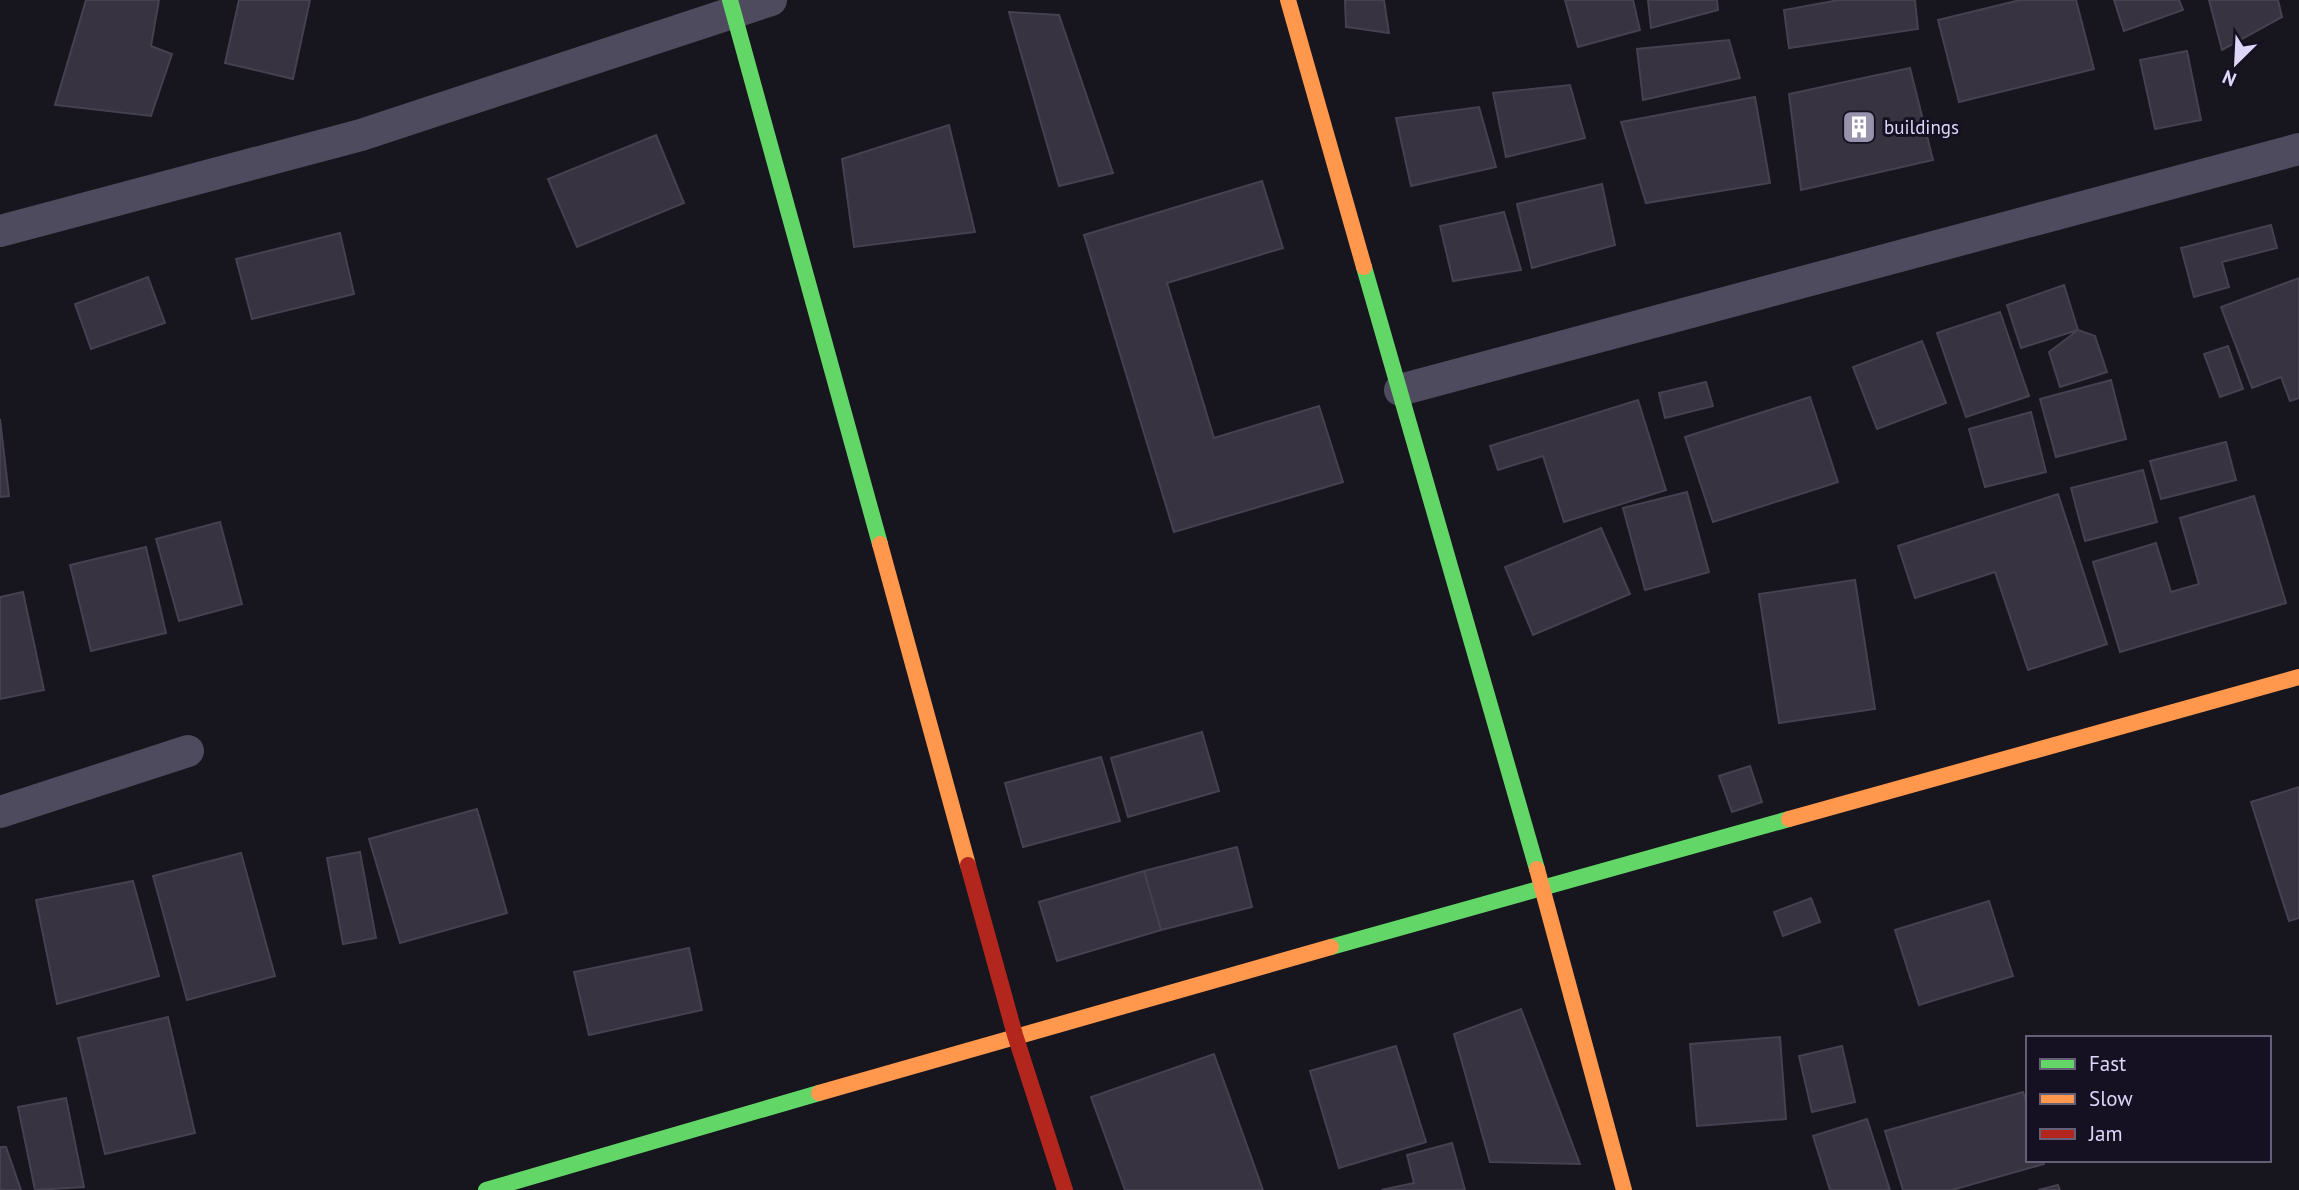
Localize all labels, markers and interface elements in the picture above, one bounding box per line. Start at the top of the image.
north arrow [2201,28,2271,98]
text: N [2219,65,2240,92]
building icon: buildings [1840,108,1878,146]
place label: buildings [1884,115,1959,139]
legend [2026,1036,2271,1162]
text: Fast [2089,1050,2126,1077]
text: Slow [2089,1085,2133,1112]
text: Jam [2088,1120,2123,1147]

